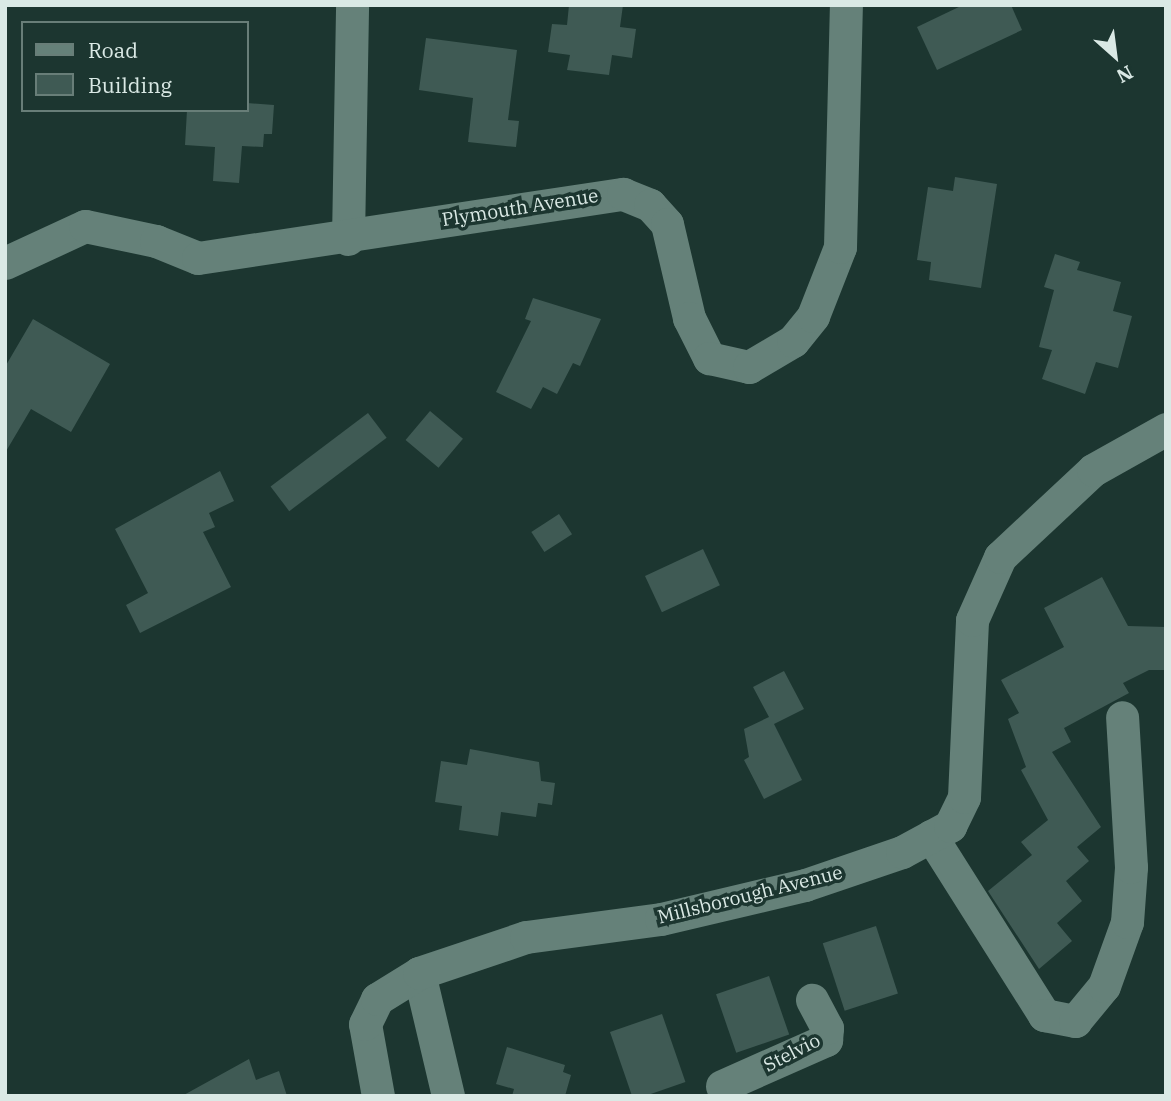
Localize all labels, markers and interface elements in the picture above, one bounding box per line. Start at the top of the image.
legend [21,21,248,112]
north arrow [1080,21,1150,91]
text: Road [88,36,138,64]
text: N [1113,60,1137,89]
text: Building [88,71,172,99]
street label: Plymouth Avenue [440,184,600,232]
street label: Millsborough Avenue [655,861,845,929]
street label: Stelvio [760,1029,824,1077]

